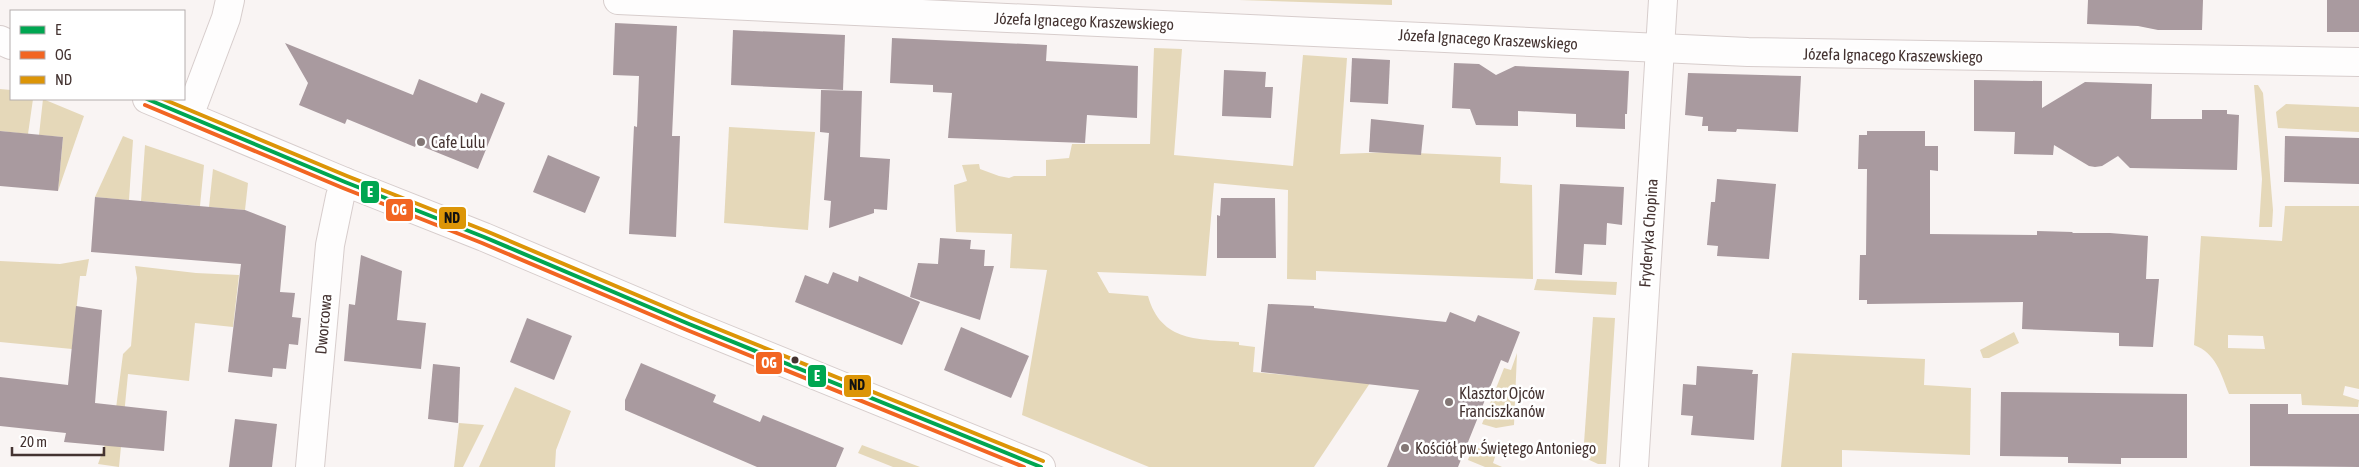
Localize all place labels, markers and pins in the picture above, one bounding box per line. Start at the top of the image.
place label: Cafe Lulu [431,133,485,151]
marker: Cafe Lulu [415,136,427,148]
unlabelled marker [790,355,800,365]
place label: Klasztor Ojców Franciszkanów [1459,384,1545,420]
marker: Klasztor Ojców Franciszkanów [1443,396,1455,408]
place label: Kościół pw. Świętego Antoniego [1415,439,1596,458]
marker: Kościół pw. Świętego Antoniego [1399,442,1411,454]

